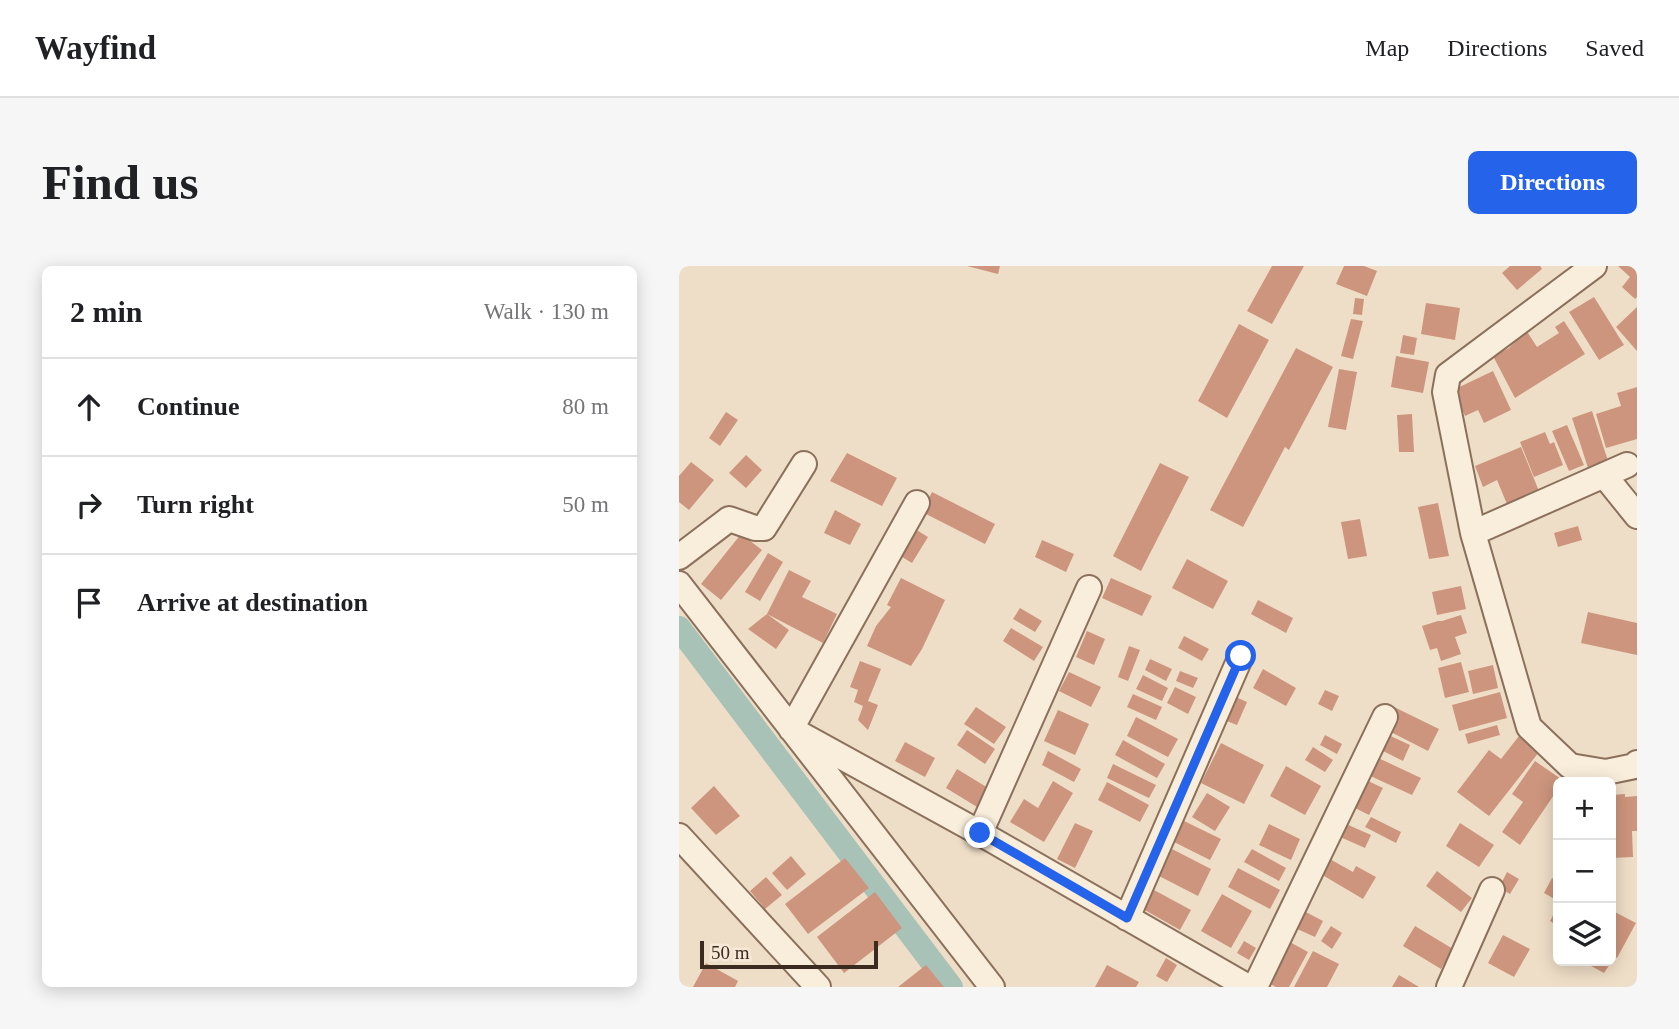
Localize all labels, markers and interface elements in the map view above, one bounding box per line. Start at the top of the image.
text: Wayfind [35,30,156,66]
text: Map [1365,35,1409,61]
text: Directions [1447,35,1547,61]
text: Saved [1585,35,1644,61]
button: Directions [1468,151,1637,214]
text: Find us [42,155,199,210]
text: 2 min [70,295,143,328]
text: Walk · 130 m [484,299,609,324]
icon: ahead [70,388,108,426]
text: Continue [137,392,240,421]
text: 80 m [562,394,609,419]
icon: right [70,486,108,524]
text: Turn right [137,490,254,519]
text: 50 m [562,492,609,517]
icon: arrive [70,584,108,622]
text: Arrive at destination [137,588,368,617]
route start [1225,640,1256,671]
map controls [1553,777,1616,966]
button: + [1553,777,1616,840]
route end [964,817,995,848]
button: − [1553,840,1616,903]
button: layers [1553,903,1616,966]
scale bar [700,938,879,970]
text: 50 m [711,942,750,963]

